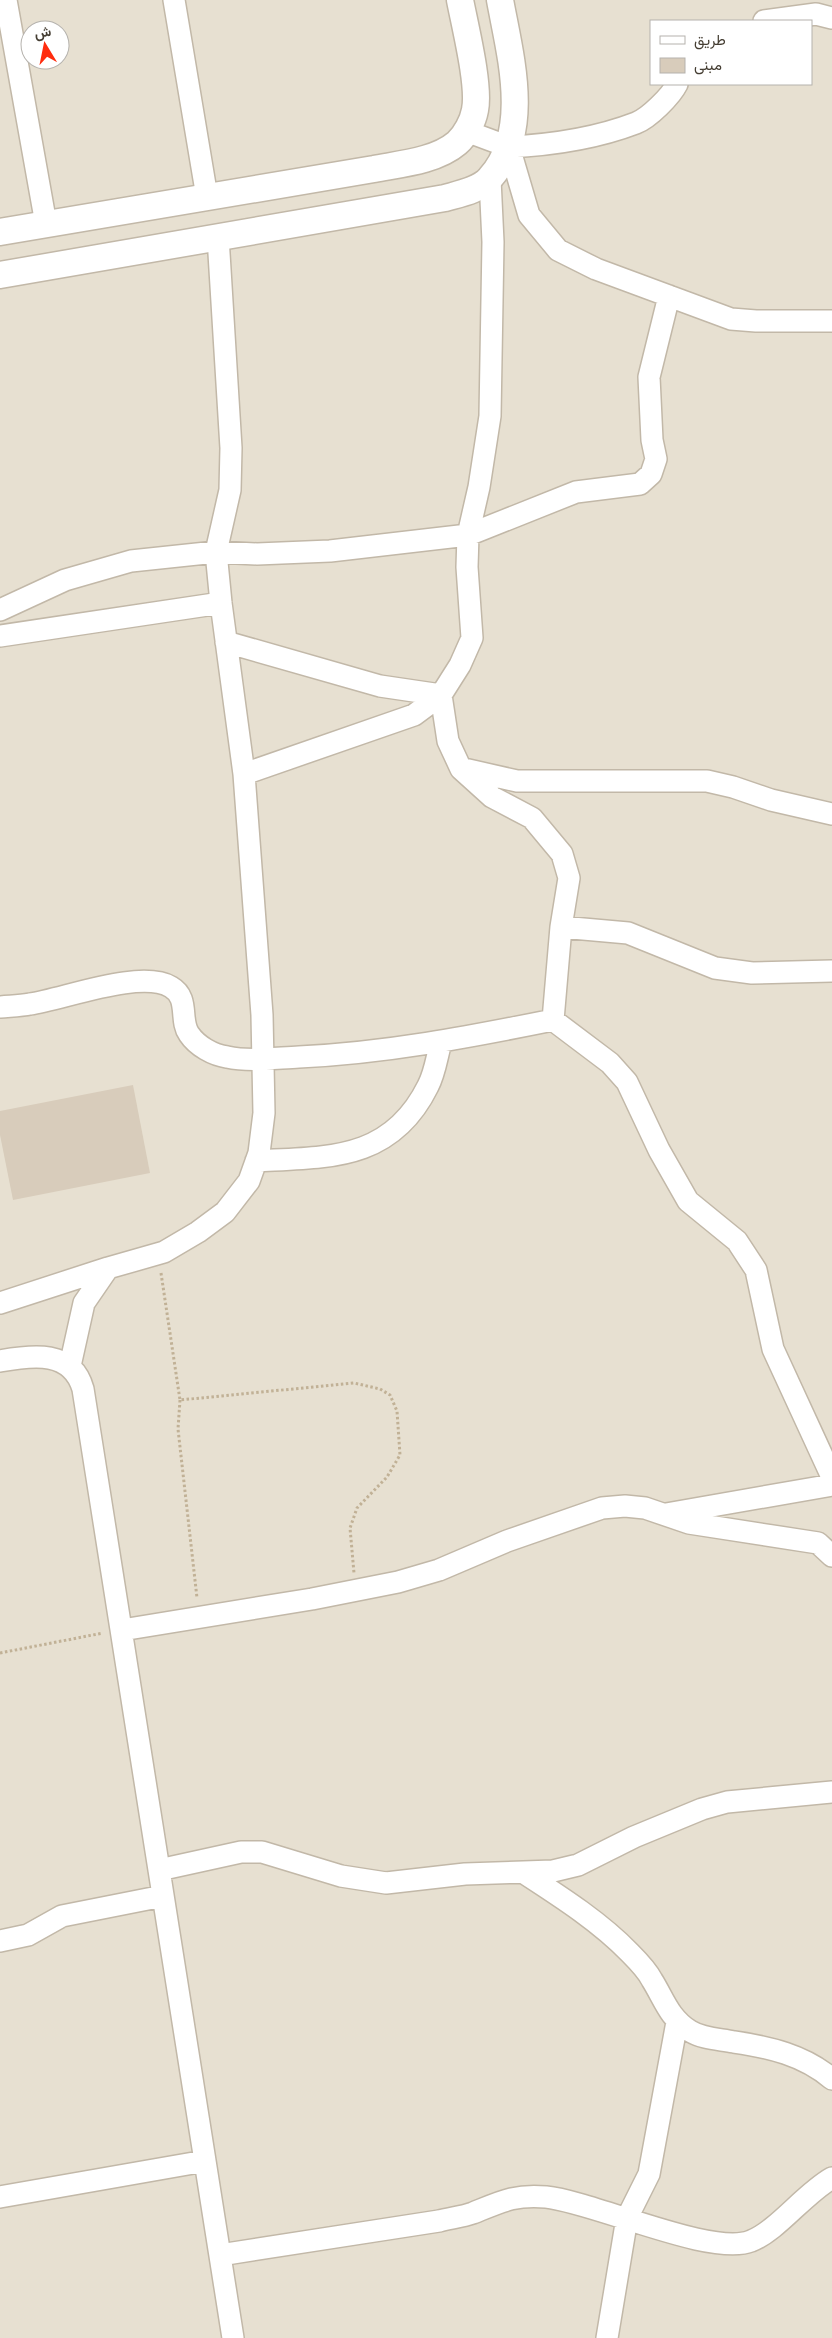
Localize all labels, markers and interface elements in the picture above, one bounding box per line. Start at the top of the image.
north arrow [20,20,70,70]
legend [650,20,812,85]
text: ش [33,22,53,43]
text: طريق [694,31,726,50]
text: مبنى [694,56,722,75]

